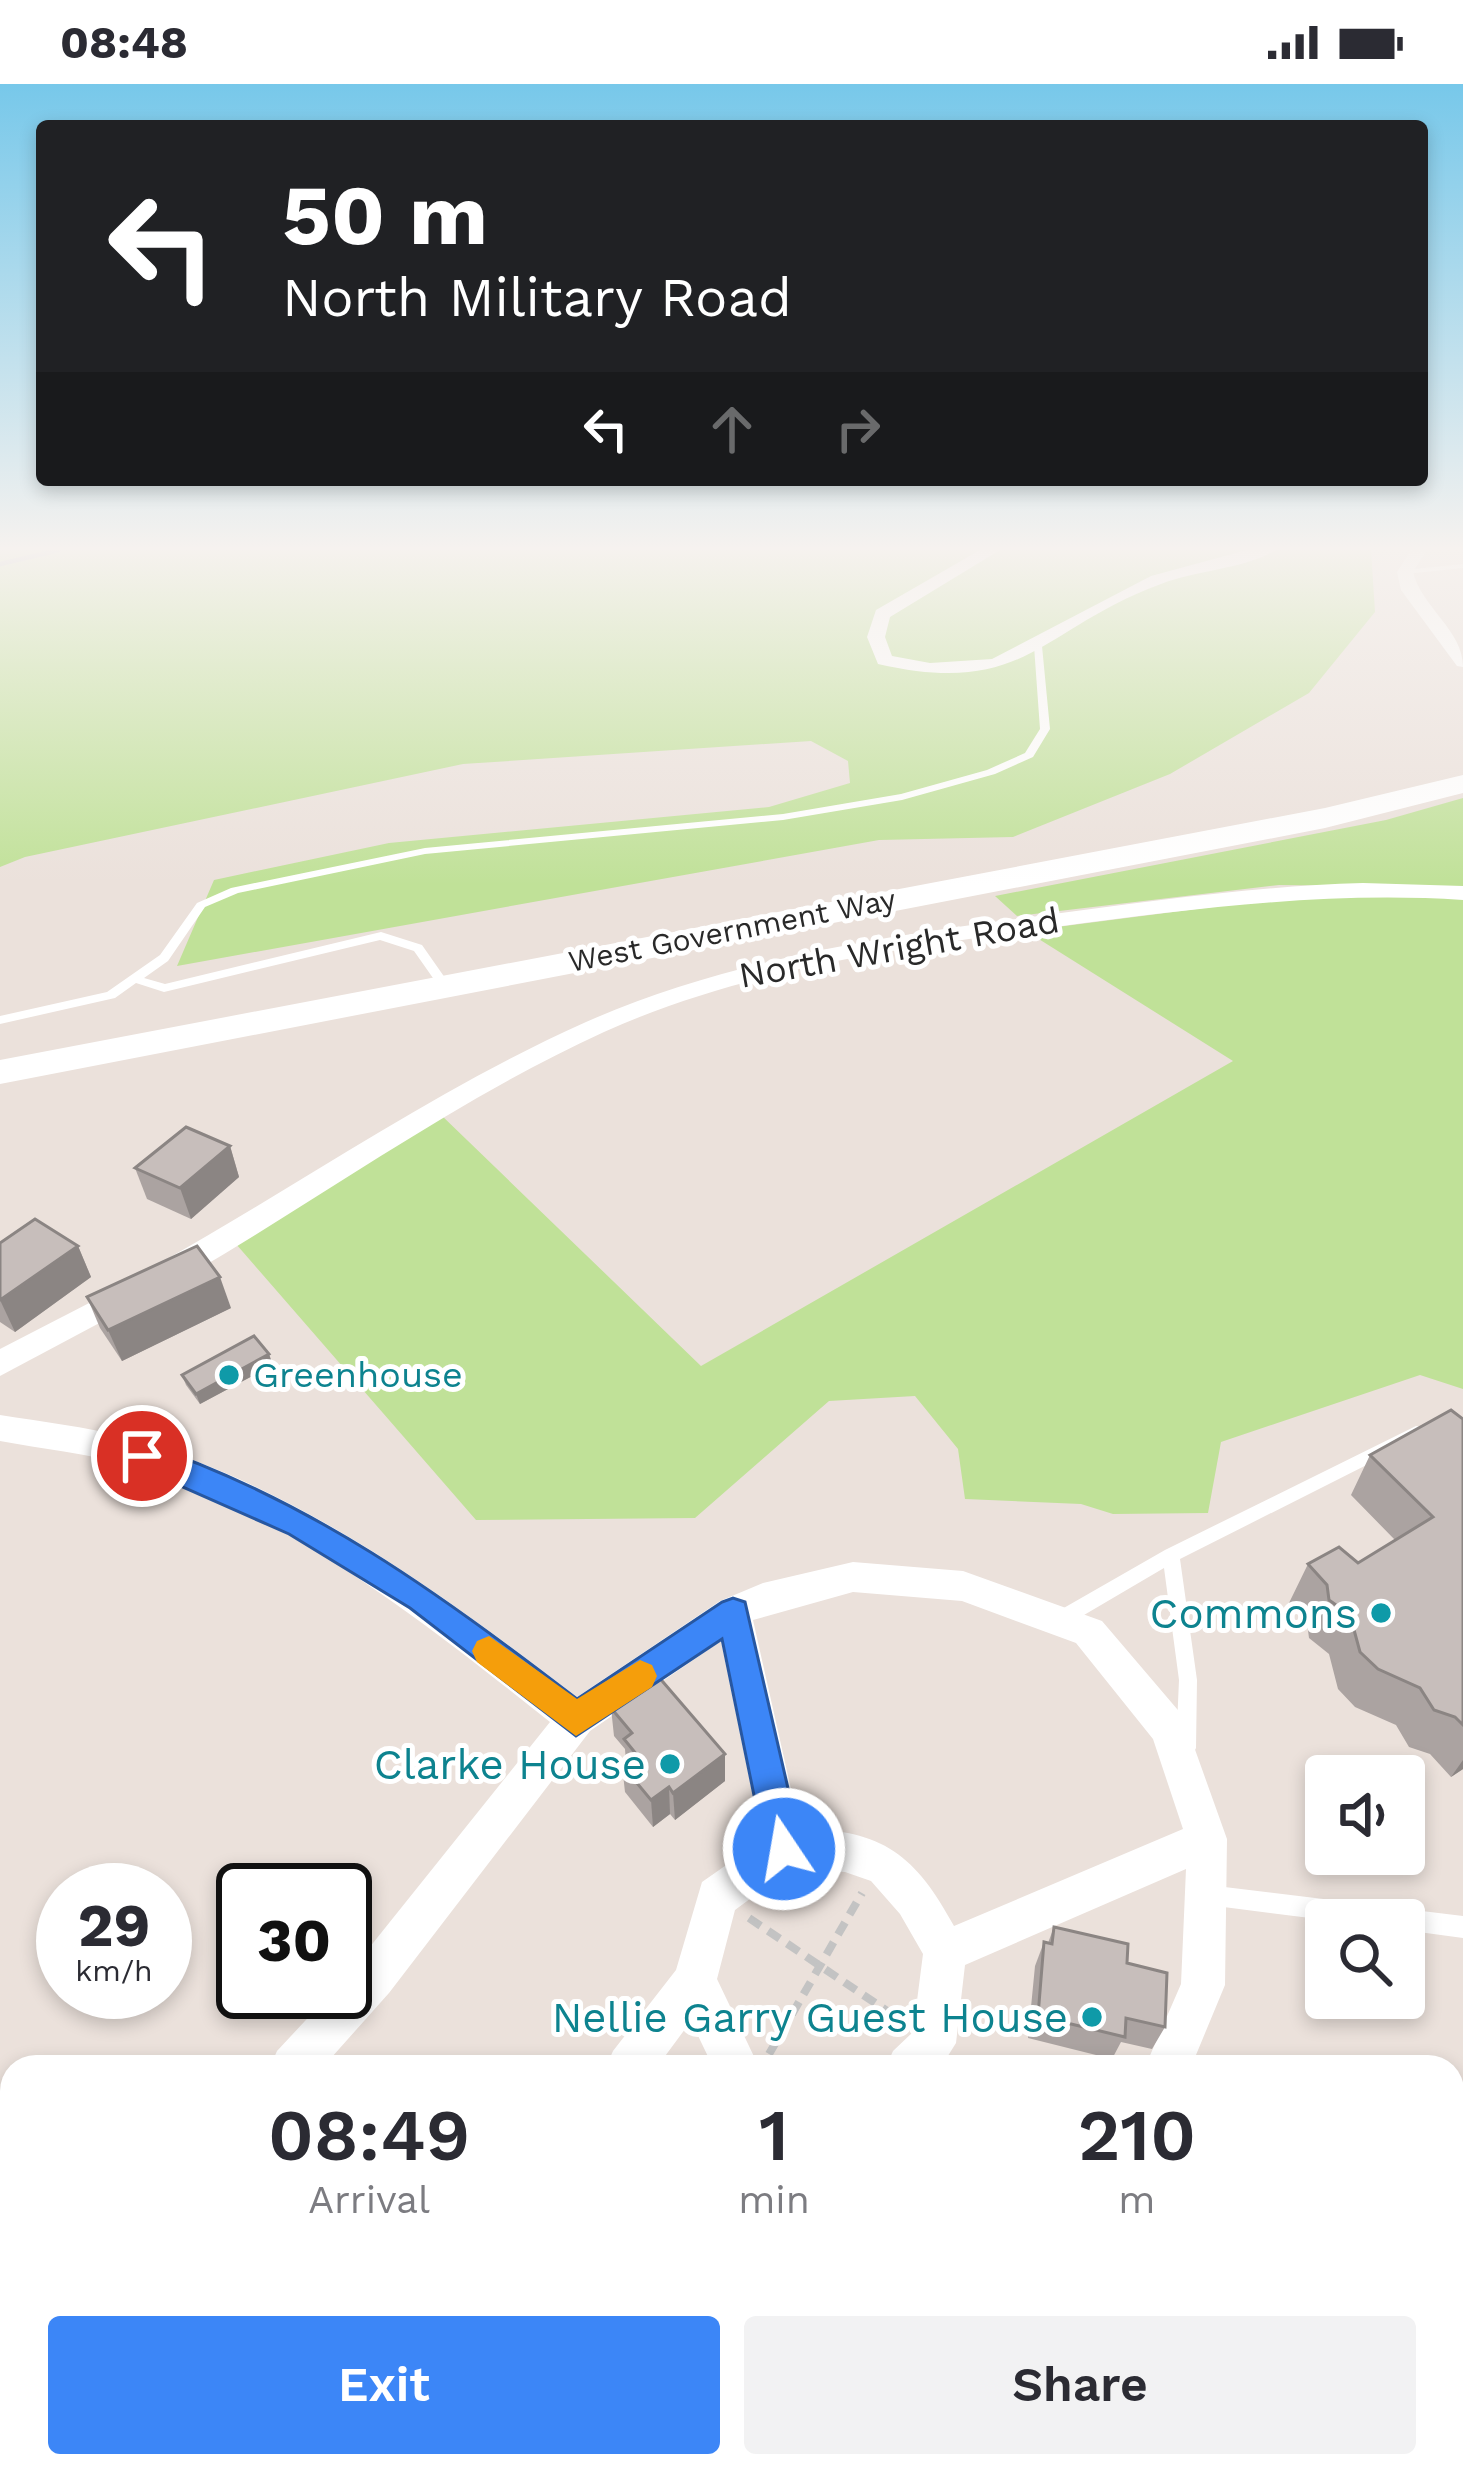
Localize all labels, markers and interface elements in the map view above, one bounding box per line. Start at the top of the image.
text: 08:48 [60,16,188,69]
text: 50 m [282,166,488,264]
icon: left [84,168,240,324]
text: North Military Road [282,266,792,329]
icon: left [573,396,639,462]
icon: ahead [699,396,765,462]
icon: right [825,396,891,462]
street label: West Government Way [565,881,899,979]
street label: North Wright Road [736,899,1062,997]
place label: Greenhouse [253,1354,463,1396]
marker: Greenhouse [216,1362,242,1388]
pin [91,1405,193,1507]
icon: arrive [109,1423,175,1489]
place label: Commons [1150,1589,1357,1638]
marker: Commons [1368,1600,1394,1626]
place label: Clarke House [374,1740,646,1789]
marker: Clarke House [657,1751,683,1777]
map controls [1305,1755,1425,2019]
button: sound [1305,1755,1425,1875]
position arrow [721,1786,847,1912]
speed limit sign: 30 [216,1863,372,2019]
text: 29 [78,1890,150,1961]
button: search [1305,1899,1425,2019]
text: km/h [75,1953,153,1988]
place label: Nellie Garry Guest House [552,1993,1068,2042]
marker: Nellie Garry Guest House [1079,2004,1105,2030]
text: 08:49 [268,2093,470,2177]
text: 1 [759,2093,789,2177]
text: 210 [1078,2093,1196,2177]
text: Arrival [308,2177,430,2222]
text: min [738,2177,810,2222]
text: m [1118,2177,1155,2222]
button: Exit [48,2316,720,2454]
button: Share [744,2316,1416,2454]

